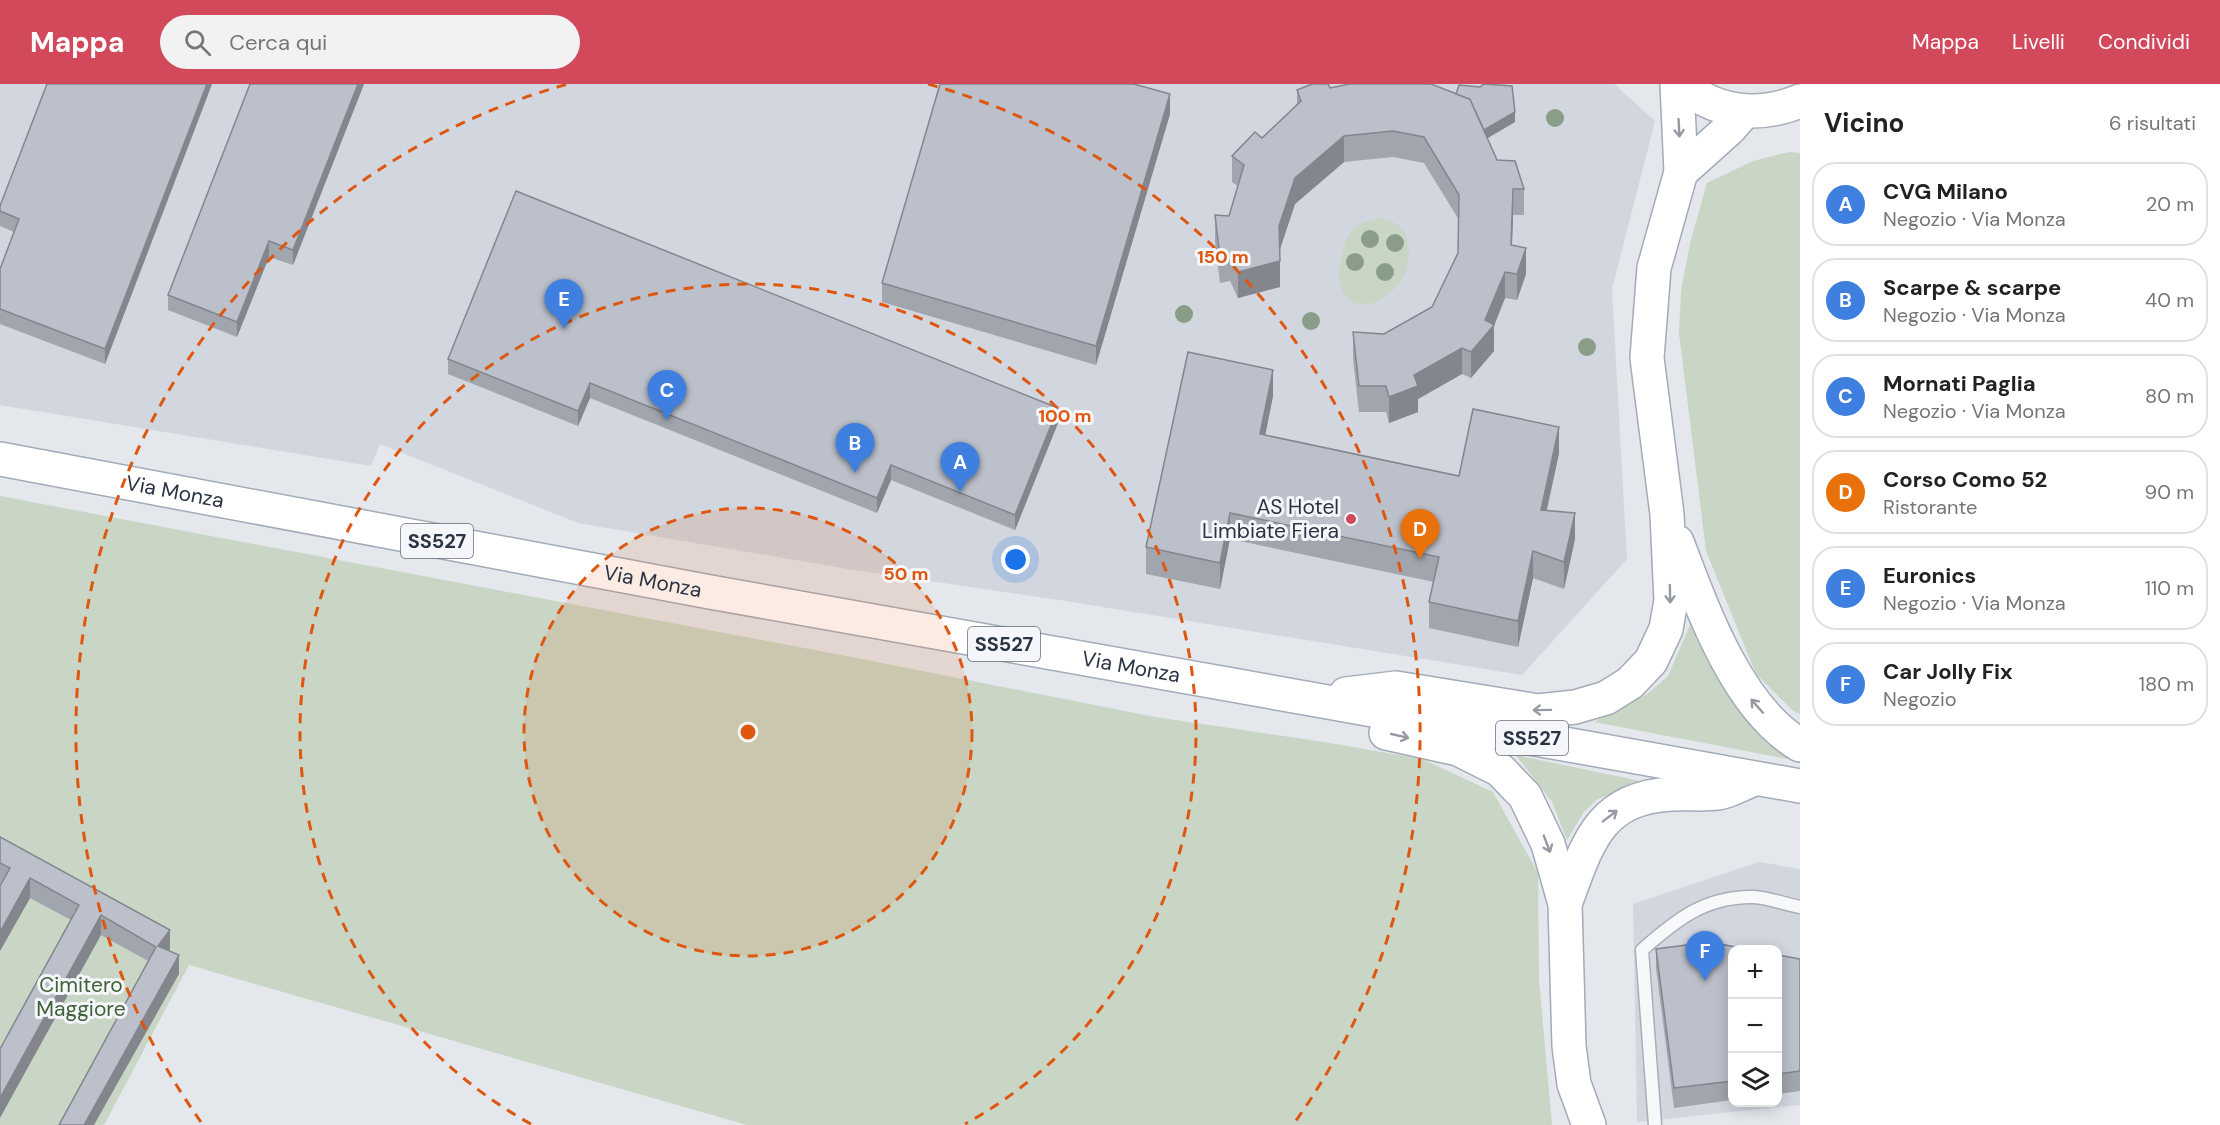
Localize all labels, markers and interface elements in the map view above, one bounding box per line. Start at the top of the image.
search box [160,15,580,69]
text: Mappa [30,24,124,61]
icon: search [181,26,214,59]
text: Cerca qui [229,28,327,57]
text: Mappa [1912,28,1979,56]
text: Livelli [2012,28,2065,56]
text: Condividi [2098,28,2190,56]
text: Vicino [1824,106,1904,140]
text: 6 risultati [2109,110,2196,136]
one-way arrow [1673,118,1684,138]
text: CVG Milano [1883,177,2008,206]
text: A [1838,191,1853,217]
text: 20 m [2146,191,2194,217]
text: Negozio · Via Monza [1883,206,2066,232]
text: 150 m [1197,245,1249,269]
text: Scarpe & scarpe [1883,273,2061,302]
pin: E [544,280,584,329]
text: B [1839,287,1852,313]
text: 40 m [2145,287,2194,313]
text: Negozio · Via Monza [1883,302,2066,328]
text: Mornati Paglia [1883,369,2036,398]
pin: C [648,370,686,420]
text: C [1838,383,1853,409]
text: 80 m [2145,383,2194,409]
text: Negozio · Via Monza [1883,398,2066,424]
text: 100 m [1038,404,1092,428]
pin: B [836,424,874,473]
pin: A [940,442,980,492]
text: Corso Como 52 [1883,465,2047,494]
street label: Via Monza [124,469,226,515]
text: D [1838,479,1853,505]
text: 90 m [2145,479,2194,505]
place label: AS Hotel Limbiate Fiera [1202,493,1339,545]
text: Ristorante [1883,494,1977,520]
pin: D [1400,510,1440,559]
marker: AS Hotel Limbiate Fiera [1344,512,1358,526]
road number: SS527 [401,524,473,558]
your location [1001,545,1030,574]
street label: Via Monza [601,558,704,604]
text: Euronics [1883,561,1976,590]
text: 50 m [883,562,929,586]
text: E [1840,575,1851,601]
text: 110 m [2145,575,2194,601]
one-way arrow [1664,583,1676,603]
text: Negozio · Via Monza [1883,590,2066,616]
road number: SS527 [968,627,1040,661]
street label: Via Monza [1080,644,1182,689]
text: Car Jolly Fix [1883,657,2013,686]
text: F [1840,671,1851,697]
text: 180 m [2139,671,2194,697]
text: Negozio [1883,686,1957,712]
one-way arrow [1750,699,1764,714]
one-way arrow [1532,704,1552,715]
road number: SS527 [1496,721,1568,755]
centre of rings [738,722,758,742]
one-way arrow [1390,731,1409,743]
one-way arrow [1602,810,1618,822]
one-way arrow [1542,834,1553,853]
pin: F [1686,932,1724,981]
map controls [1728,945,1782,1107]
button: + [1728,945,1782,999]
park label: Cimitero Maggiore [36,971,126,1023]
button: − [1728,999,1782,1053]
button: layers [1728,1053,1782,1107]

